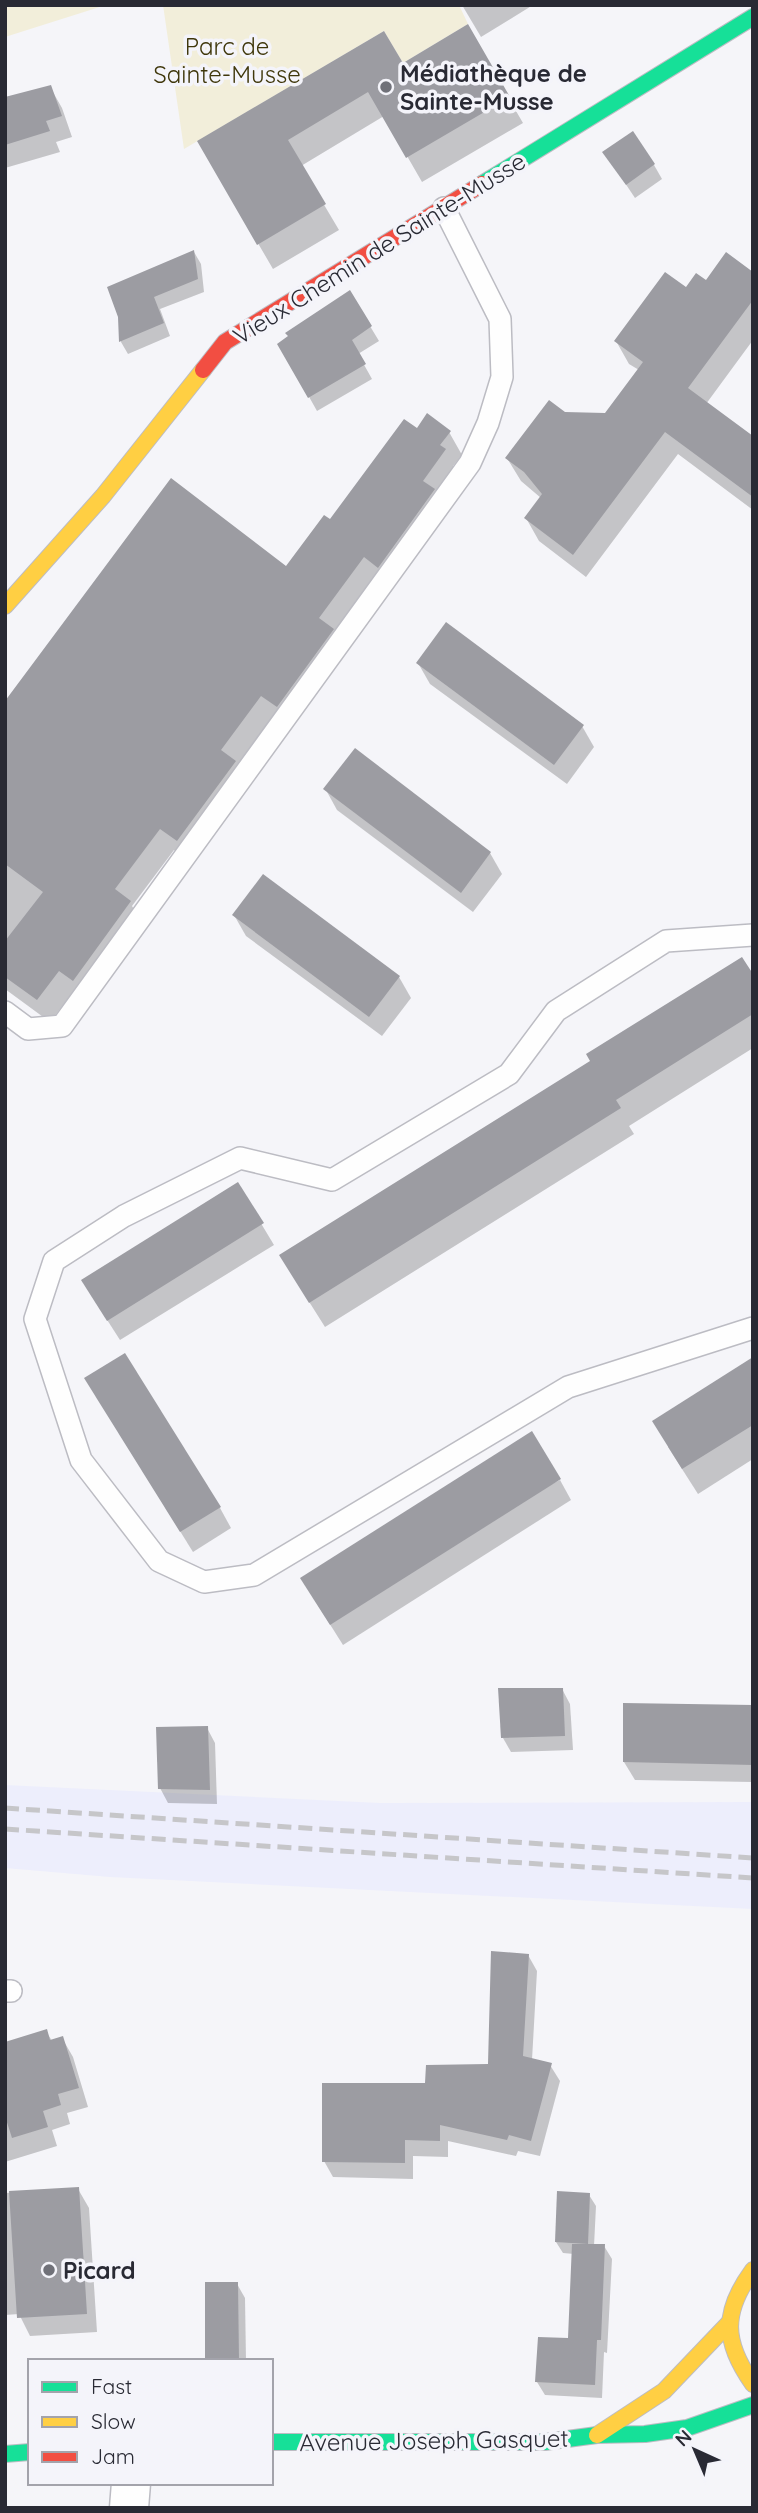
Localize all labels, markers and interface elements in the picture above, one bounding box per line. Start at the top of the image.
park label: Parc de Sainte-Musse [153,31,301,89]
place label: Médiathèque de Sainte-Musse [400,58,587,116]
marker: Médiathèque de Sainte-Musse [378,79,394,95]
street label: Vieux Chemin de Sainte-Musse [227,145,531,351]
place label: Picard [63,2255,136,2285]
marker: Picard [41,2262,57,2278]
legend [28,2359,273,2485]
text: Fast [91,2373,132,2399]
text: Slow [91,2408,136,2434]
north arrow [660,2415,730,2485]
street label: Avenue Joseph Gasquet [299,2423,569,2457]
text: N [670,2424,697,2451]
text: Jam [91,2443,135,2469]

